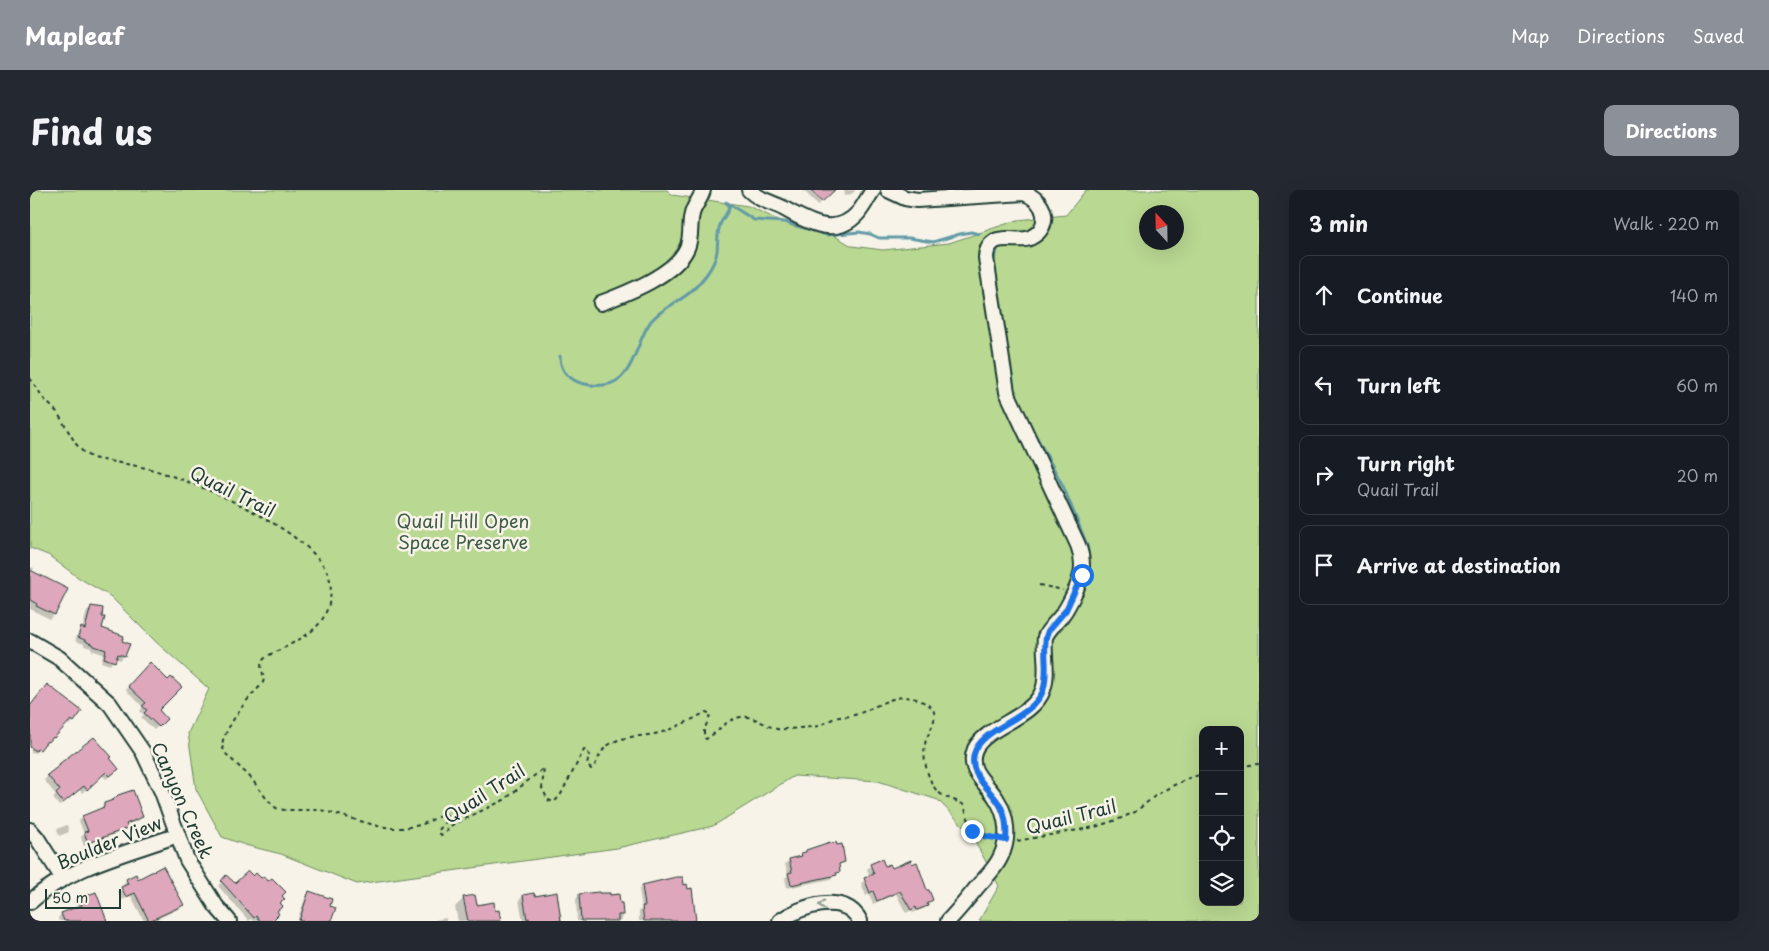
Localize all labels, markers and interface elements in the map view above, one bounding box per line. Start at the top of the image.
text: Mapleaf [25,17,124,53]
text: Map [1511,22,1549,49]
text: Directions [1577,22,1665,49]
text: Saved [1693,22,1744,49]
text: Find us [30,104,152,157]
button: Directions [1604,105,1739,156]
north arrow [1139,205,1184,250]
text: 3 min [1309,207,1368,239]
text: Walk · 220 m [1613,211,1719,235]
icon: ahead [1310,281,1338,309]
text: Continue [1357,281,1443,309]
text: 140 m [1670,283,1718,307]
icon: left [1310,371,1338,399]
text: Turn left [1357,371,1441,399]
text: 60 m [1676,373,1718,397]
text: Turn right [1357,449,1455,477]
street label: Quail Trail [186,459,280,523]
icon: right [1310,461,1338,489]
text: 20 m [1677,463,1718,487]
text: Quail Trail [1357,477,1439,501]
park label: Quail Hill Open Space Preserve [397,507,529,555]
icon: arrive [1310,551,1338,579]
text: Arrive at destination [1357,551,1561,579]
route start [1071,564,1094,587]
map controls [1199,726,1244,906]
button: + [1199,726,1244,771]
street label: Canyon Creek [145,737,221,863]
street label: Quail Trail [438,757,530,829]
button: − [1199,771,1244,816]
street label: Quail Trail [1023,792,1119,840]
street label: Boulder View [52,809,166,875]
button: locate [1199,816,1244,861]
route end [961,820,984,843]
button: layers [1199,861,1244,906]
scale bar [45,886,121,909]
text: 50 m [52,887,88,908]
one-way arrow [817,899,825,910]

